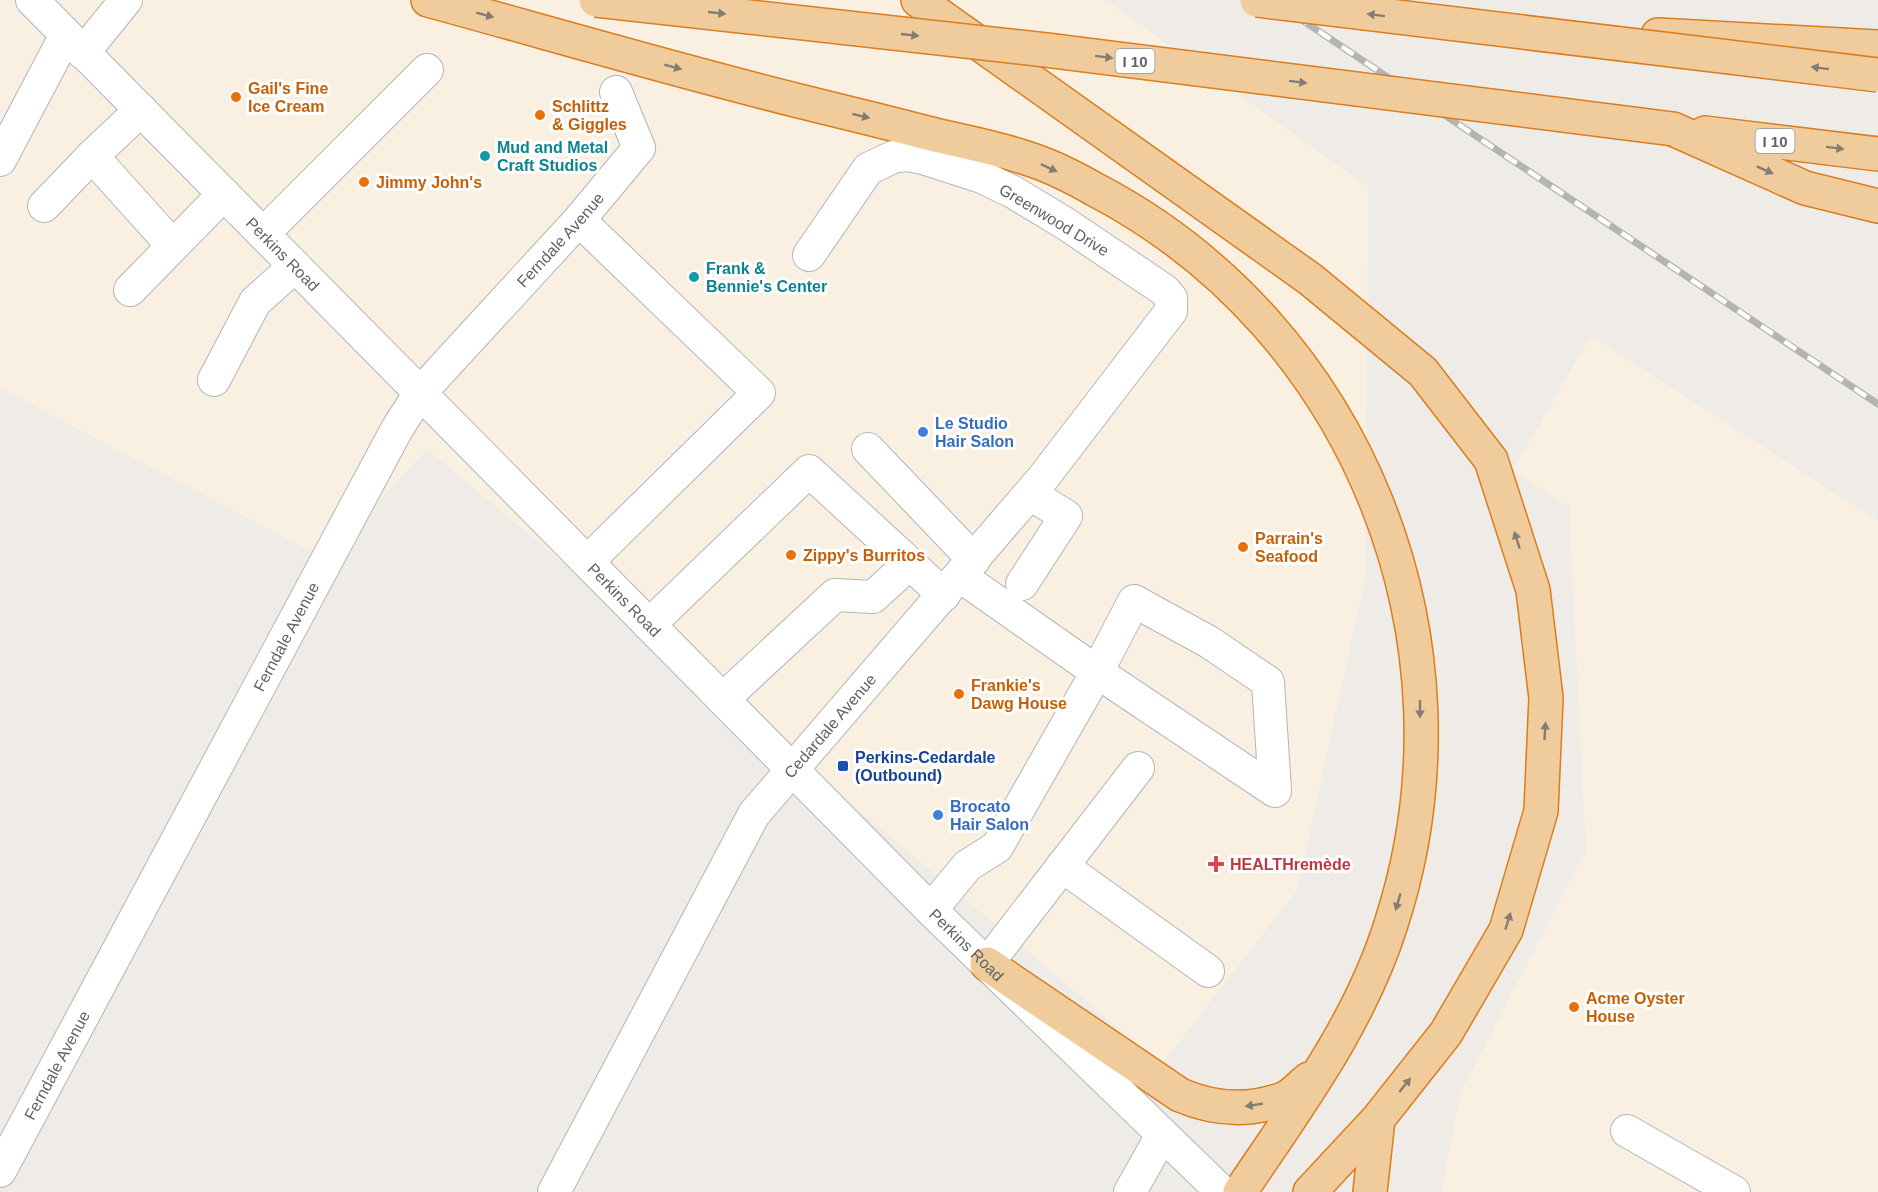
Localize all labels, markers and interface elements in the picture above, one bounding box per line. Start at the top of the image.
one-way arrow [707,9,726,18]
one-way arrow [1367,10,1386,20]
one-way arrow [476,11,494,21]
one-way arrow [901,30,920,40]
road number: I 10 [1116,49,1154,73]
one-way arrow [1095,53,1114,62]
one-way arrow [664,63,682,72]
one-way arrow [1810,64,1829,73]
one-way arrow [1288,77,1307,86]
place label: Gail's Fine Ice Cream [248,80,328,115]
marker: Gail's Fine Ice Cream [229,90,243,104]
place label: Schlittz & Giggles [552,98,627,133]
marker: Schlittz & Giggles [533,108,547,122]
one-way arrow [852,112,871,122]
road number: I 10 [1756,129,1794,153]
place label: Mud and Metal Craft Studios [497,139,608,174]
one-way arrow [1826,144,1845,153]
marker: Mud and Metal Craft Studios [478,149,492,163]
one-way arrow [1041,163,1058,172]
one-way arrow [1756,165,1774,175]
place label: Jimmy John's [376,174,482,191]
marker: Jimmy John's [357,175,371,189]
street label: Greenwood Drive [996,181,1112,259]
street label: Ferndale Avenue [513,189,607,290]
street label: Perkins Road [243,214,323,294]
place label: Frank & Bennie's Center [706,260,827,295]
marker: Frank & Bennie's Center [687,270,701,284]
place label: Le Studio Hair Salon [935,415,1014,450]
marker: Le Studio Hair Salon [916,425,930,439]
place label: Parrain's Seafood [1255,530,1323,565]
one-way arrow [1511,531,1521,549]
marker: Parrain's Seafood [1236,540,1250,554]
place label: Zippy's Burritos [803,547,925,564]
marker: Zippy's Burritos [784,548,798,562]
street label: Perkins Road [585,560,664,640]
street label: Ferndale Avenue [250,579,322,694]
street label: Cedardale Avenue [781,670,879,781]
place label: Frankie's Dawg House [971,677,1067,712]
marker: Frankie's Dawg House [952,687,966,701]
one-way arrow [1415,700,1425,719]
one-way arrow [1540,722,1549,741]
place label: Perkins-Cedardale (Outbound) [855,749,996,784]
marker: Perkins-Cedardale (Outbound) [836,759,850,773]
place label: Brocato Hair Salon [950,798,1029,833]
marker: Brocato Hair Salon [931,808,945,822]
marker: HEALTHremède [1207,855,1225,873]
place label: HEALTHremède [1230,856,1351,873]
one-way arrow [1393,893,1402,911]
street label: Perkins Road [926,905,1007,984]
one-way arrow [1504,912,1513,930]
place label: Acme Oyster House [1586,990,1685,1025]
marker: Acme Oyster House [1567,1000,1581,1014]
street label: Ferndale Avenue [21,1008,93,1122]
one-way arrow [1398,1078,1410,1093]
one-way arrow [1244,1100,1263,1109]

